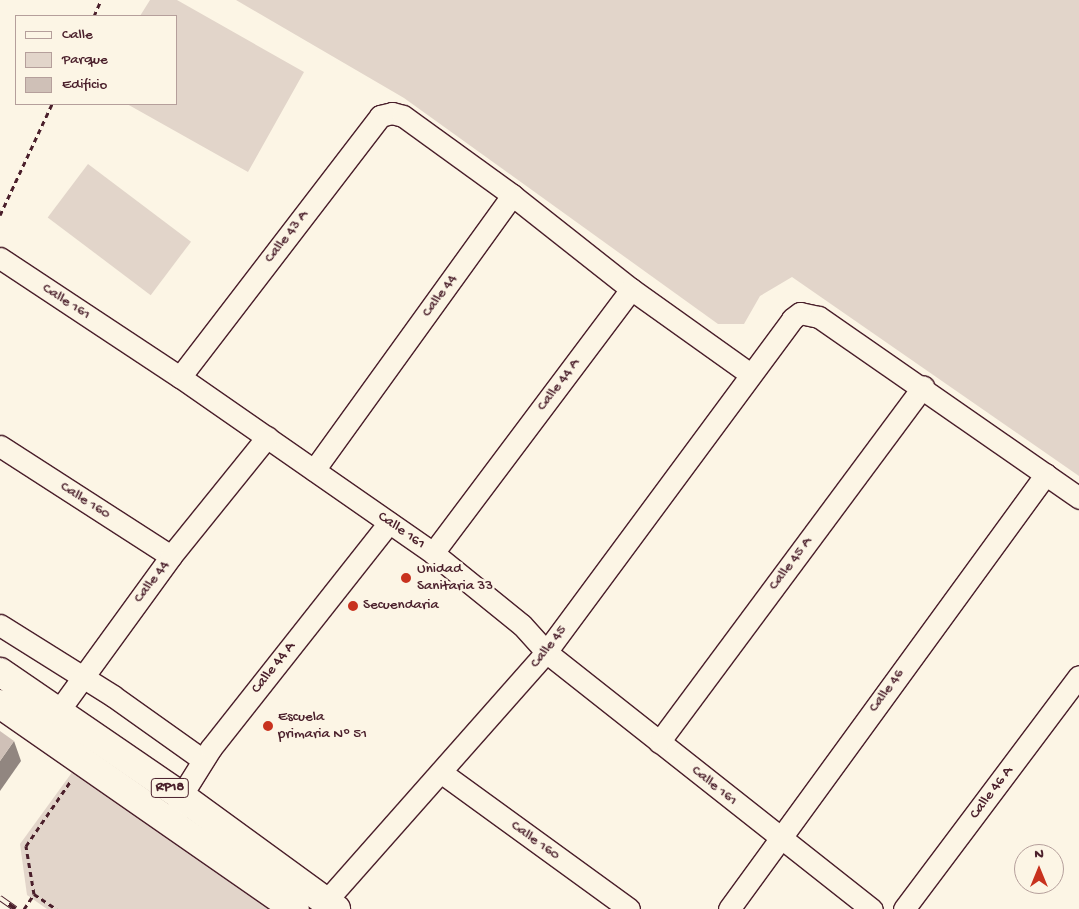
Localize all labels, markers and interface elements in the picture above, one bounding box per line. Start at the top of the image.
legend [15,15,178,105]
text: Calle [62,26,93,44]
text: Parque [62,51,108,69]
text: Edificio [62,76,107,94]
street label: Calle 43 A [261,207,313,267]
street label: Calle 44 [418,271,462,321]
street label: Calle 161 [38,280,94,324]
street label: Calle 44 A [533,355,585,415]
street label: Calle 160 [56,478,114,524]
street label: Calle 161 [374,508,428,554]
street label: Calle 45 A [765,534,817,594]
street label: Calle 44 [130,557,174,607]
place label: Unidad Sanitaria 33 [417,560,493,595]
marker: Unidad Sanitaria 33 [399,571,413,585]
place label: Secuendaria [363,597,439,615]
marker: Secuendaria [347,600,359,612]
street label: Calle 45 [527,622,571,672]
street label: Calle 44 A [248,638,300,698]
street label: Calle 46 [865,666,909,716]
place label: Escuela primaria Nº 51 [278,708,367,743]
marker: Escuela primaria Nº 51 [262,720,274,732]
street label: Calle 161 [687,762,741,810]
street label: Calle 46 A [966,763,1018,823]
road number: RP18 [150,776,190,800]
street label: Calle 160 [507,817,563,865]
north arrow [1014,844,1064,894]
text: N [1034,846,1044,863]

